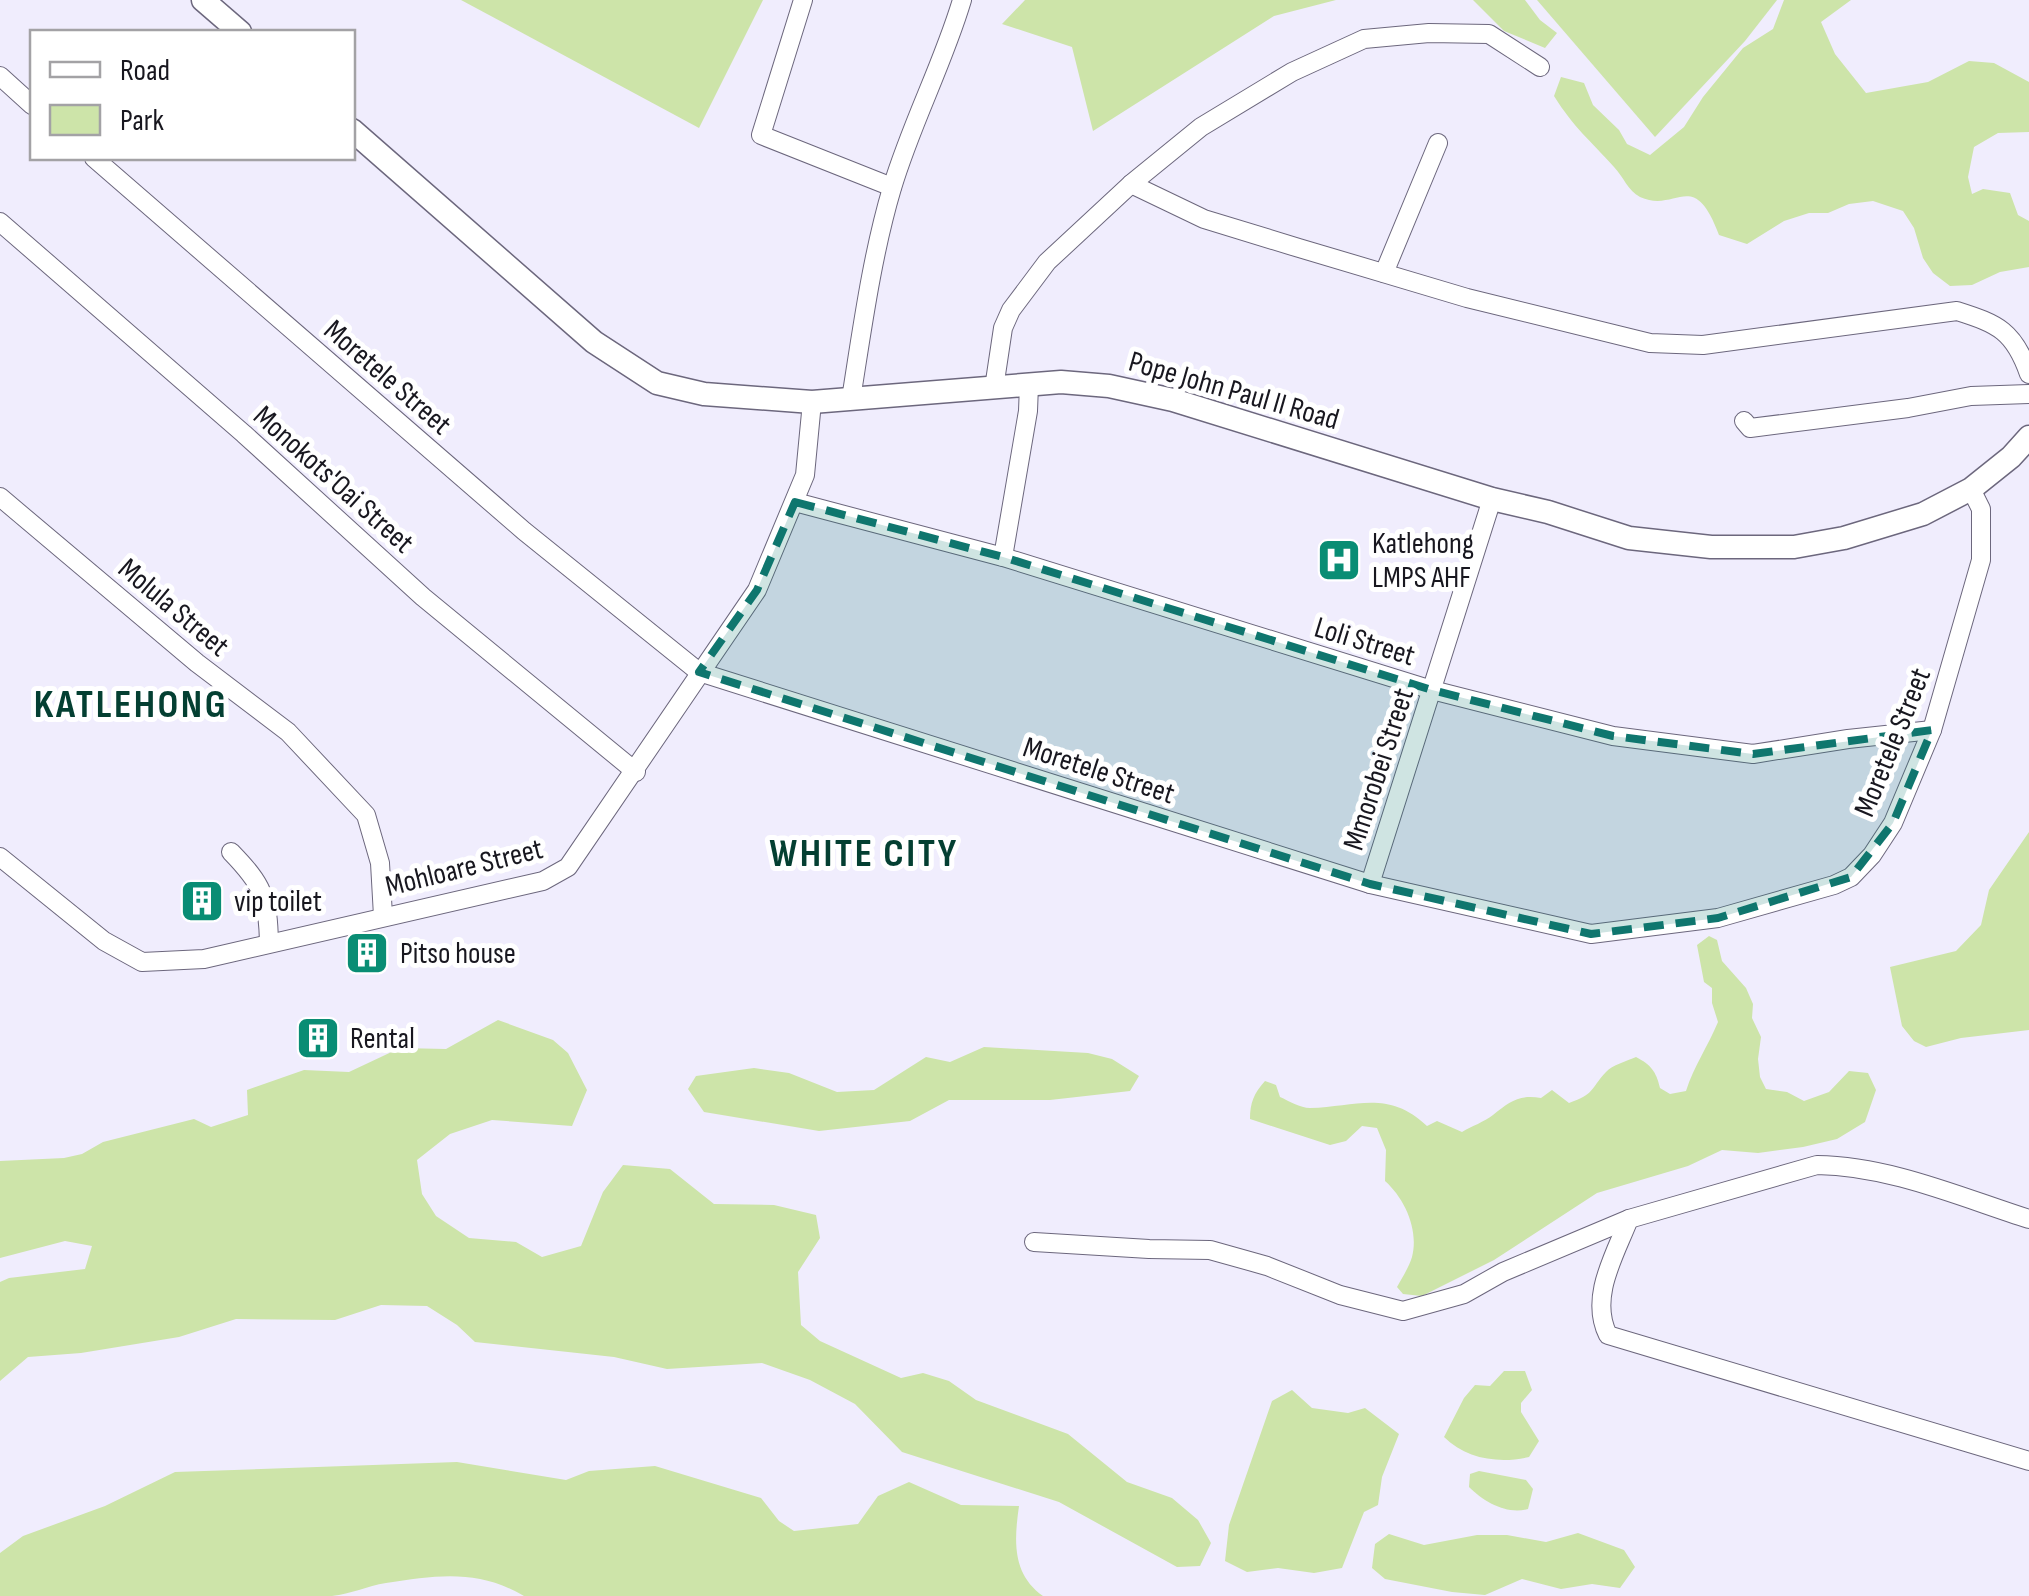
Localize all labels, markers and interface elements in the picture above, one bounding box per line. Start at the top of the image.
legend [30,30,355,160]
text: Road [120,53,170,89]
text: Park [120,103,164,139]
street label: Moretele Street [316,313,458,443]
street label: Pope John Paul II Road [1124,344,1343,438]
street label: Monokots'Oai Street [246,398,421,561]
place label: Katlehong LMPS AHF [1372,526,1474,596]
hospital icon: Katlehong LMPS AHF [1316,537,1362,583]
street label: Molula Street [111,551,236,664]
street label: Loli Street [1310,610,1419,674]
street label: Moretele Street [1847,663,1939,822]
district label: KATLEHONG [34,681,228,729]
street label: Mmorobei Street [1336,684,1422,855]
street label: Moretele Street [1018,730,1179,812]
district label: WHITE CITY [769,830,959,878]
street label: Mohloare Street [382,831,547,905]
building icon: vip toilet [179,878,225,924]
place label: vip toilet [234,884,322,920]
building icon: Pitso house [344,930,390,976]
place label: Pitso house [400,936,516,972]
building icon: Rental [295,1015,341,1061]
place label: Rental [350,1021,415,1057]

